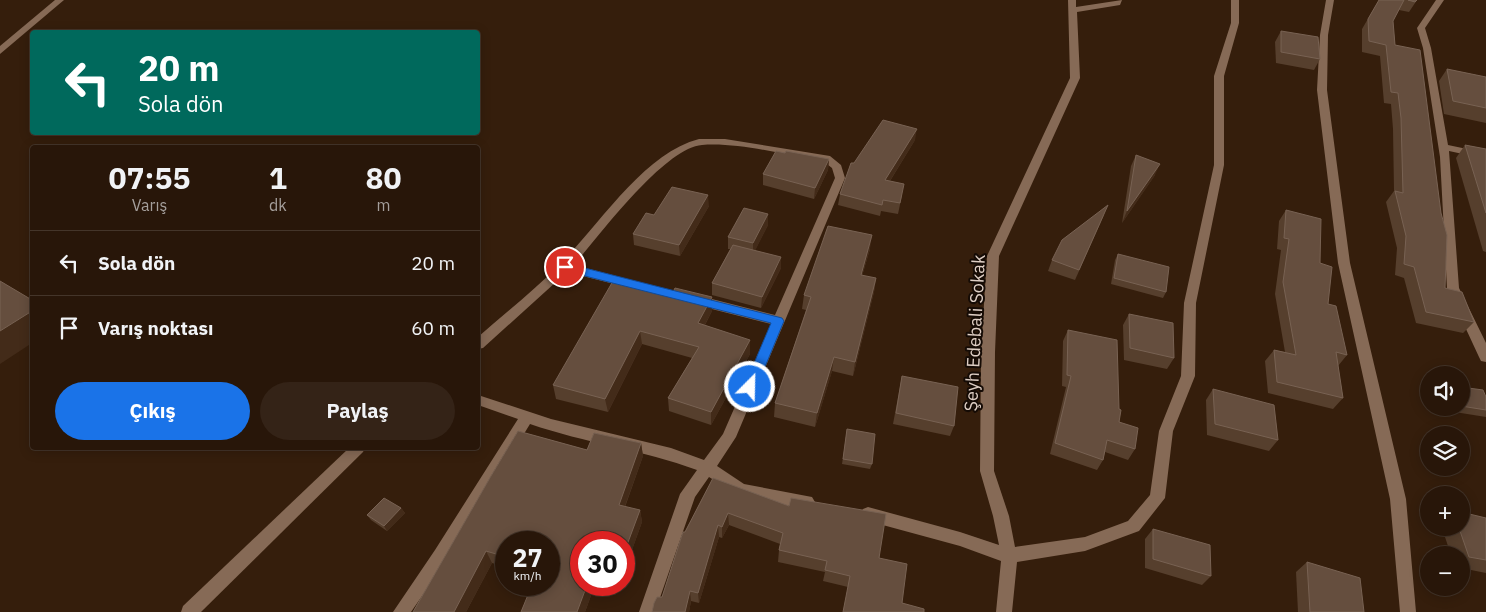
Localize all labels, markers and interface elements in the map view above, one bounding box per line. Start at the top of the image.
text: 20 m [138,45,220,91]
icon: left [55,50,120,115]
text: Sola dön [138,89,224,118]
text: 07:55 [109,158,190,197]
text: 1 [269,158,287,197]
text: 80 [365,158,401,197]
text: Varış [132,195,167,215]
text: dk [269,195,287,215]
text: m [376,195,390,215]
pin [544,246,586,288]
icon: left [55,249,83,277]
text: Sola dön [98,251,175,275]
text: 20 m [411,251,455,275]
icon: arrive [551,253,579,281]
street label: Şeyh Edebali Sokak [959,253,990,412]
icon: arrive [55,314,83,342]
text: Varış noktası [98,316,213,340]
text: 60 m [411,316,455,340]
position arrow [723,360,775,412]
map controls [1420,366,1470,596]
button: sound [1420,366,1470,416]
button: Çıkış [55,382,250,440]
button: Paylaş [260,382,455,440]
button: layers [1420,426,1470,476]
button: + [1420,486,1470,536]
speed limit sign: 30 [570,531,635,596]
text: 27 [512,541,543,574]
button: − [1420,546,1470,596]
text: km/h [513,568,542,583]

